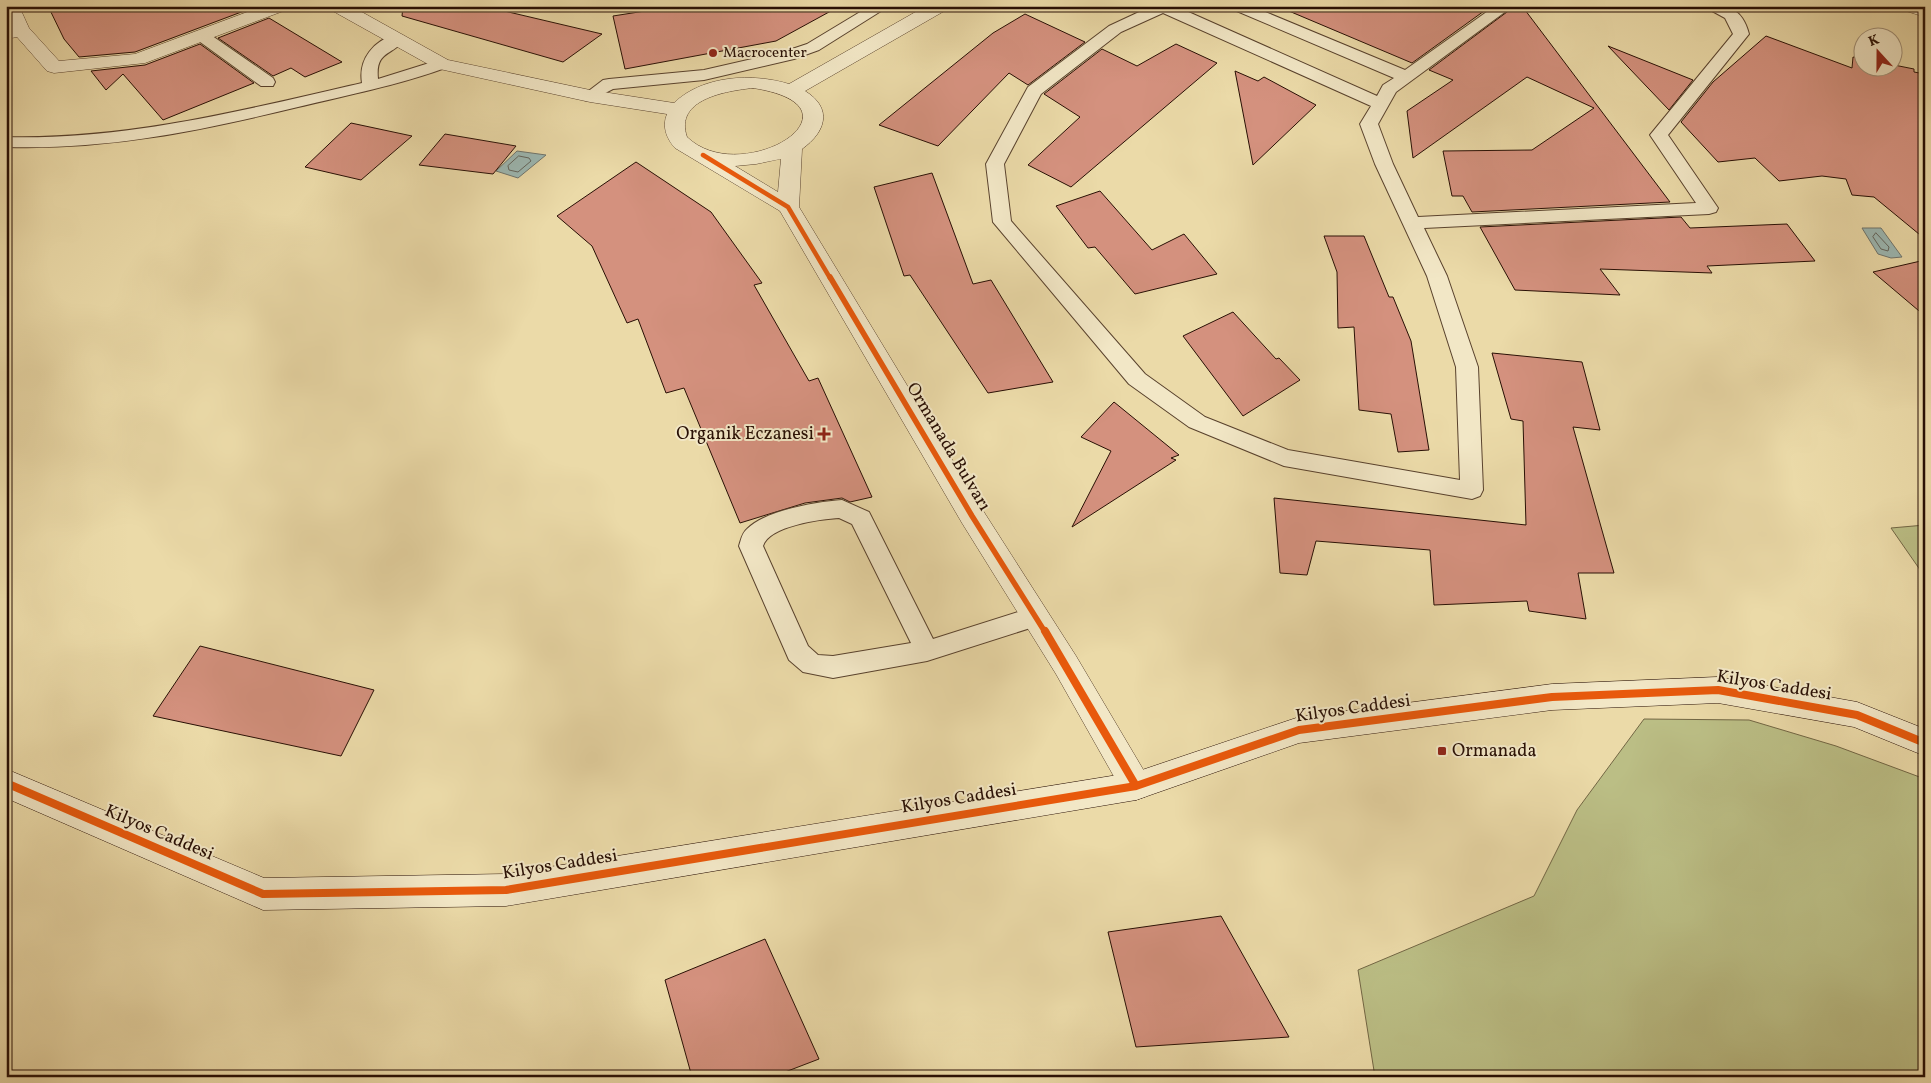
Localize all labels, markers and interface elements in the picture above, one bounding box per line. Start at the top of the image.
north arrow [1854,28,1904,78]
text: K [1866,31,1882,52]
place label: Macrocenter [723,43,807,64]
marker: Macrocenter [707,47,719,59]
street label: Ormanada Bulvarı [900,378,996,516]
place label: Organik Eczanesi [676,422,814,447]
marker: Organik Eczanesi [818,428,830,440]
street label: Kilyos Caddesi [1715,665,1833,707]
street label: Kilyos Caddesi [1294,689,1412,729]
place label: Ormanada [1452,739,1536,764]
marker: Ormanada [1436,745,1448,757]
street label: Kilyos Caddesi [900,778,1018,820]
street label: Kilyos Caddesi [101,799,217,867]
street label: Kilyos Caddesi [501,844,619,886]

